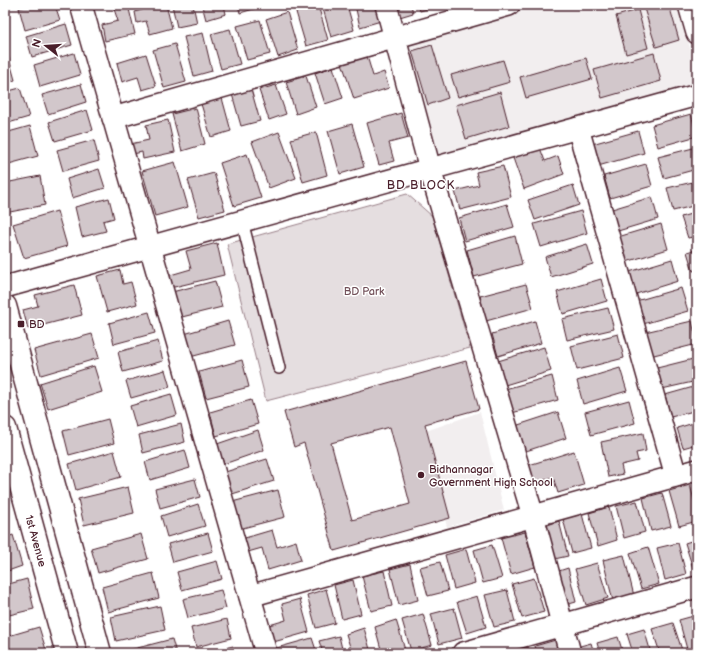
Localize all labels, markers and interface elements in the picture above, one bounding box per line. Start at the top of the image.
north arrow [26,26,66,66]
text: N [29,37,44,49]
district label: BD BLOCK [387,178,455,193]
park label: BD Park [344,285,385,298]
place label: BD [29,318,45,331]
marker: BD [16,319,26,329]
place label: Bidhannagar Government High School [429,463,553,489]
marker: Bidhannagar Government High School [416,470,426,480]
street label: 1st Avenue [23,513,50,569]

